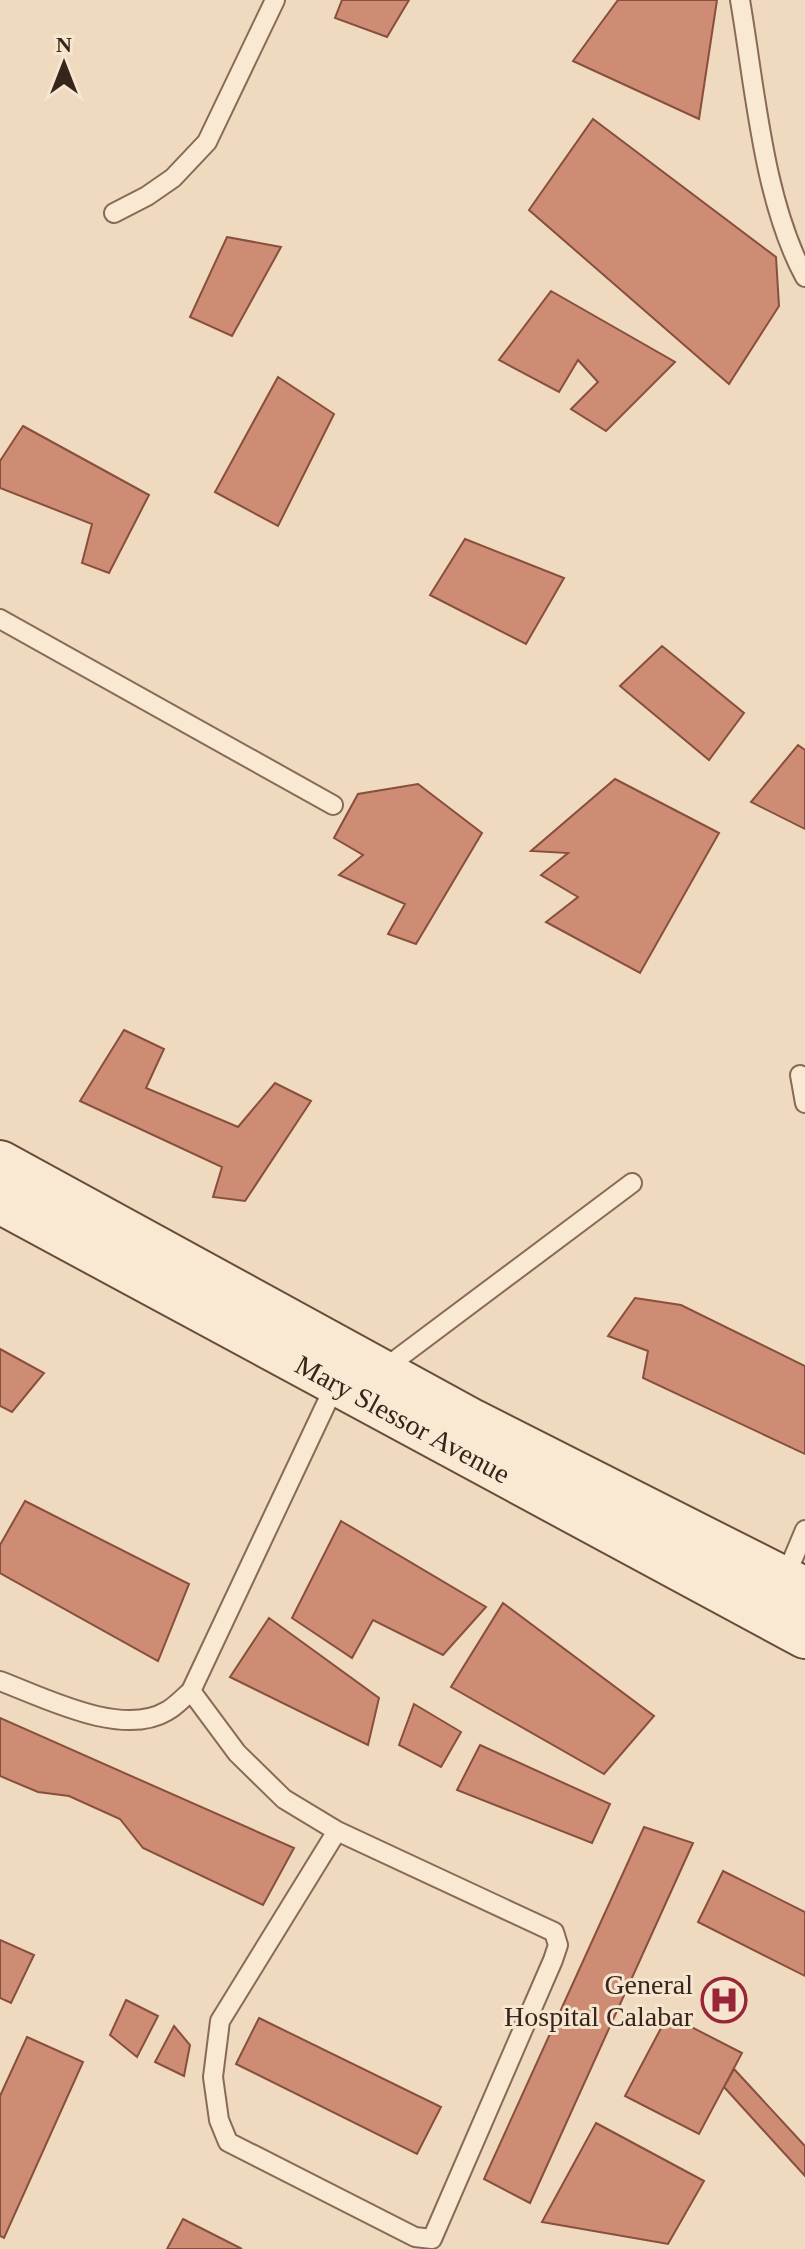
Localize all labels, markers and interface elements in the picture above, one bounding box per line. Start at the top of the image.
north arrow [24,24,104,104]
text: N [56,32,72,57]
street label: Mary Slessor Avenue [290,1349,515,1490]
place label: General Hospital Calabar [504,1969,694,2032]
hospital icon: General Hospital Calabar [700,1976,748,2024]

